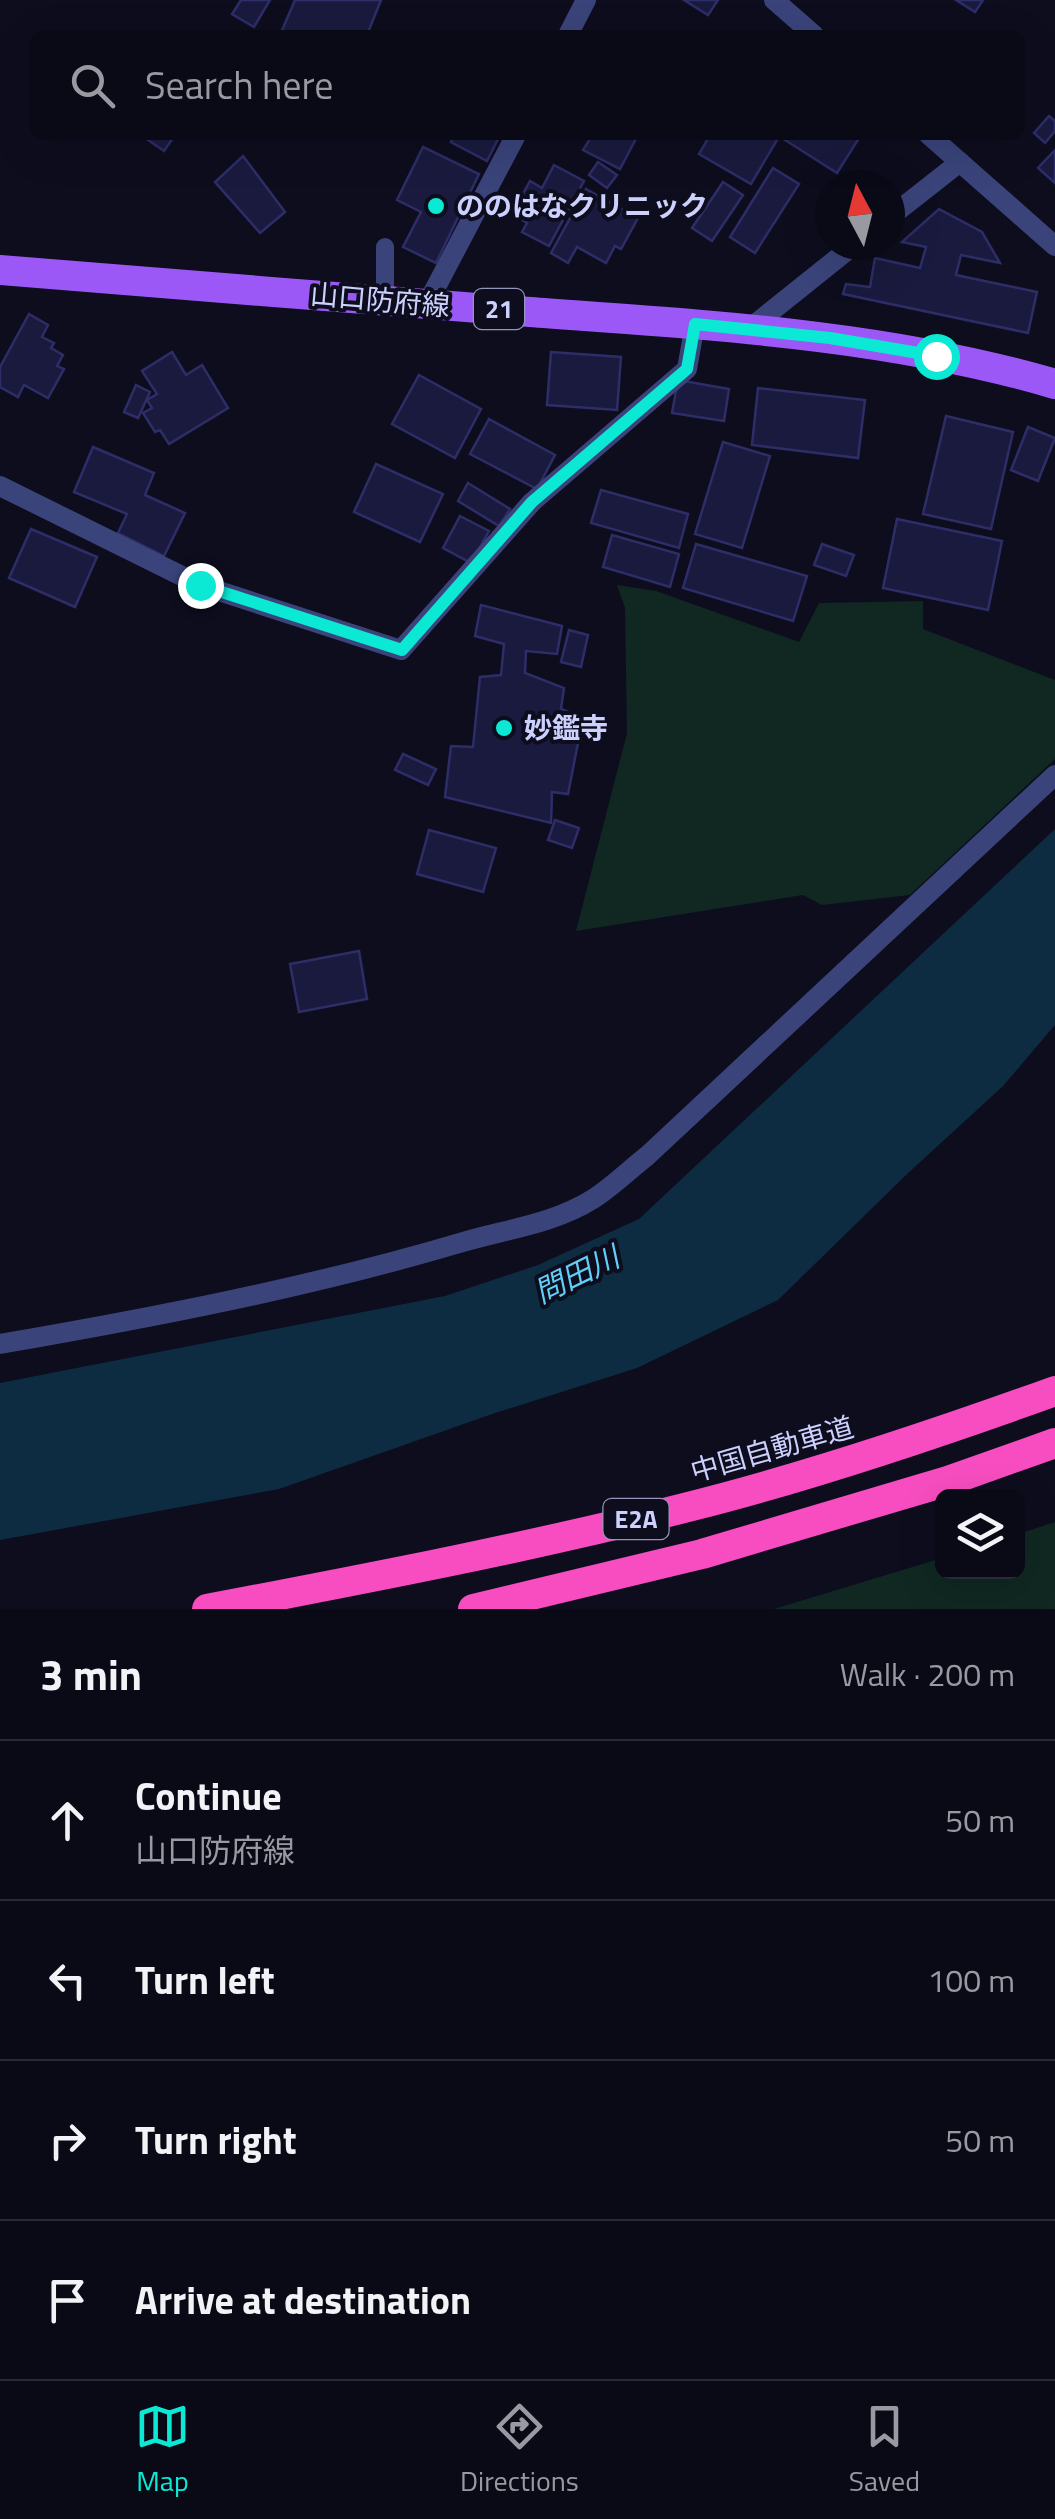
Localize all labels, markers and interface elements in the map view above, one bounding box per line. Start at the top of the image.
search box [30,30,1025,140]
text: Search here [145,56,333,114]
icon: search [65,58,120,113]
north arrow [815,170,905,260]
place label: ののはなクリニック [456,184,708,227]
marker: ののはなクリニック [425,195,447,217]
street label: 山口防府線 [308,272,452,327]
road number: 21 [474,289,524,329]
route start [914,334,960,380]
route end [178,563,224,609]
place label: 妙鑑寺 [524,706,608,749]
marker: 妙鑑寺 [493,717,515,739]
water label: 問田川 [526,1232,630,1315]
street label: 中国自動車道 [685,1405,859,1492]
map controls [935,1489,1025,1579]
button: layers [935,1489,1025,1579]
road number: E2A [604,1499,668,1539]
text: 3 min [40,1642,142,1706]
text: Walk · 200 m [840,1650,1015,1698]
text: Continue [135,1767,282,1825]
icon: ahead [40,1793,95,1848]
text: 50 m [945,1796,1015,1844]
text: 山口防府線 [135,1826,295,1874]
text: Turn left [135,1951,275,2009]
icon: left [40,1953,95,2008]
text: 100 m [927,1956,1015,2004]
text: Turn right [135,2111,297,2169]
icon: right [40,2113,95,2168]
text: 50 m [945,2116,1015,2164]
text: Arrive at destination [135,2271,471,2329]
icon: arrive [40,2273,95,2328]
tab: Map [135,2399,190,2502]
tab: Directions [460,2399,579,2502]
tab: Saved [849,2399,920,2502]

